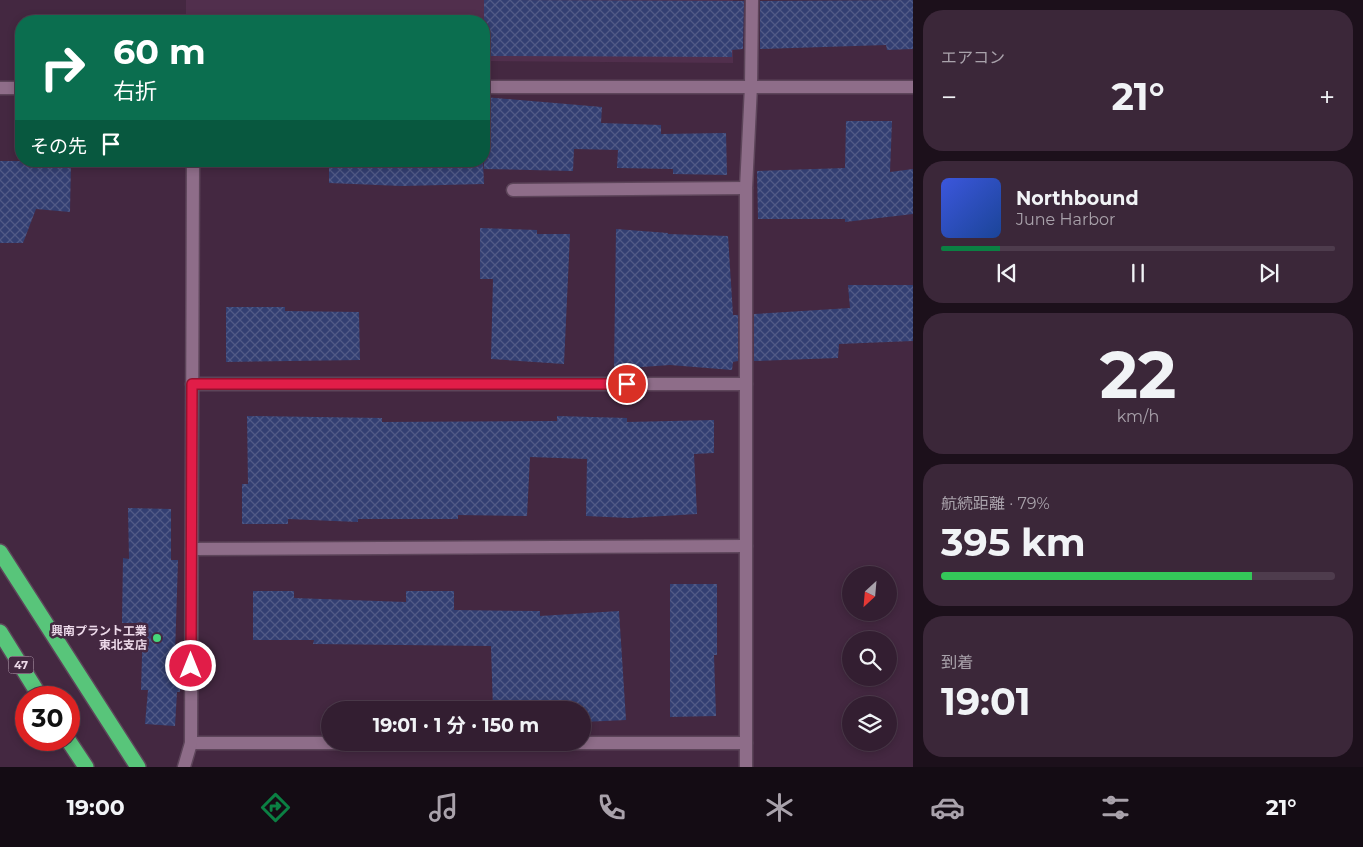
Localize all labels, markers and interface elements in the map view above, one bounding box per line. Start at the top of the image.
text: 60 m [113,30,206,73]
icon: right [30,35,95,100]
text: エアコン [941,48,1005,67]
text: 21° [1111,73,1165,120]
text: 右折 [113,78,157,105]
text: − [941,80,957,114]
text: + [1319,80,1335,114]
icon: arrive [97,130,125,158]
text: その先 [30,135,87,158]
text: Northbound [1016,187,1139,210]
text: June Harbor [1016,210,1115,229]
icon: previous [993,259,1021,287]
icon: pause [1124,259,1152,287]
icon: next [1255,259,1283,287]
text: 22 [1100,335,1176,414]
pin [606,363,648,405]
icon: arrive [613,370,641,398]
text: km/h [1117,407,1159,426]
text: 航続距離 · 79% [941,494,1050,513]
text: 395 km [941,519,1086,566]
north arrow [842,566,898,621]
map controls [842,566,897,751]
place label: 興南プラント工業 東北支店 [51,623,147,652]
button: search [842,631,897,686]
marker: 興南プラント工業 東北支店 [151,632,163,644]
position arrow [164,639,216,691]
text: 到着 [941,653,973,672]
road number: 47 [8,656,34,674]
text: 19:01 [941,678,1031,725]
speed limit sign: 30 [15,686,80,751]
button: layers [842,696,897,751]
text: 19:01 · 1 分 · 150 m [373,714,539,737]
icon: directions [258,790,293,825]
icon: music [426,790,461,825]
icon: phone [594,790,629,825]
icon: climate [762,790,797,825]
icon: car [930,790,965,825]
icon: filters [1098,790,1133,825]
text: 19:00 [66,794,125,821]
text: 21° [1266,794,1296,821]

